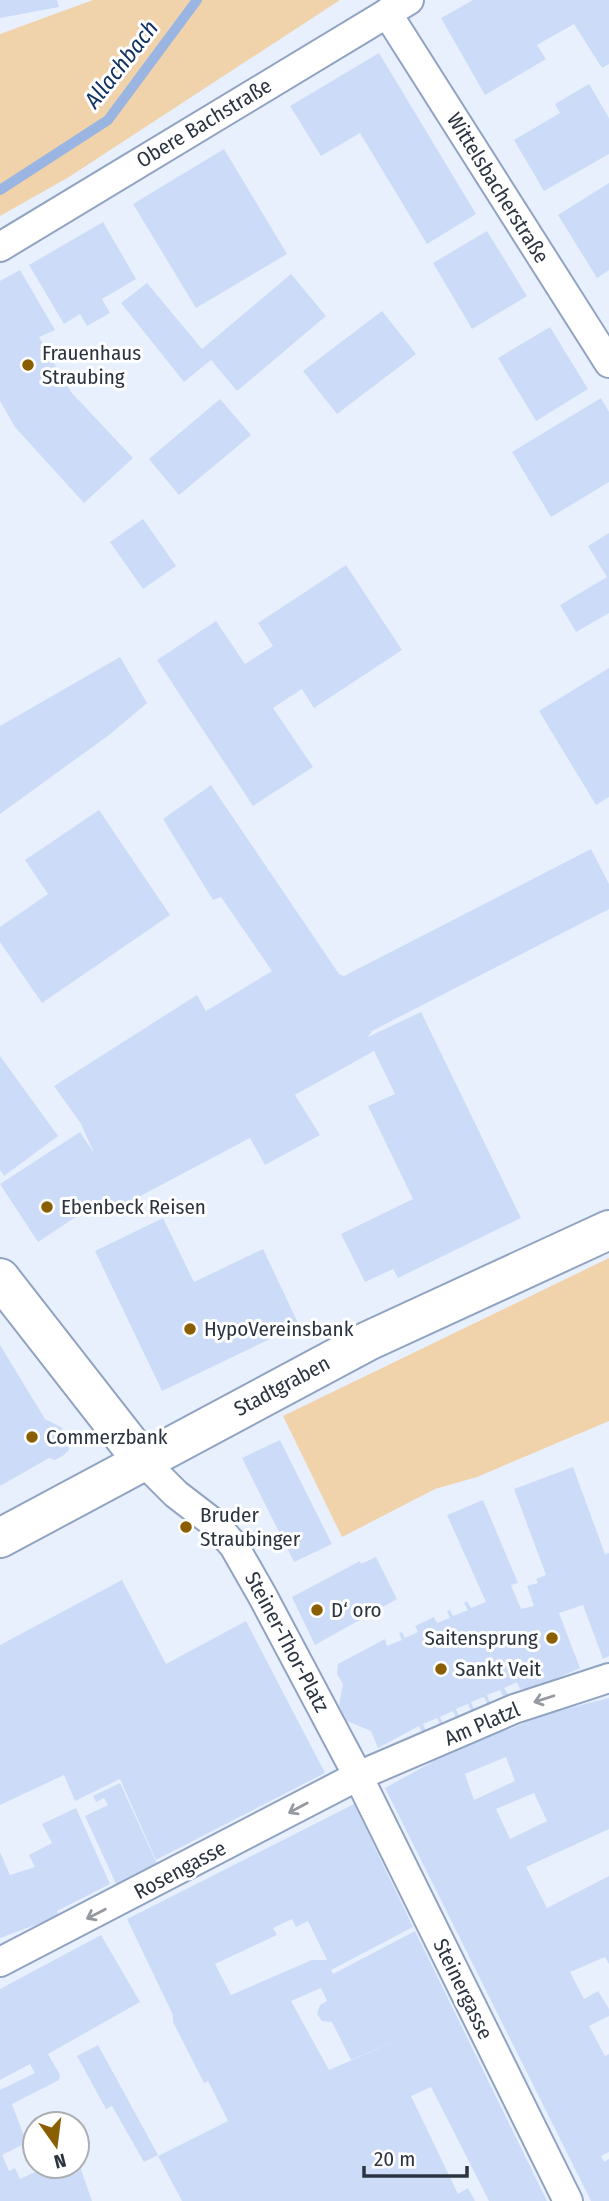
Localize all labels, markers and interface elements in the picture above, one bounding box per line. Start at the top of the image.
water label: Allachbach [77,15,164,114]
street label: Obere Bachstraße [132,72,276,174]
street label: Wittelsbacherstraße [441,108,555,268]
place label: Frauenhaus Straubing [42,340,141,390]
marker: Frauenhaus Straubing [20,357,36,373]
place label: Ebenbeck Reisen [61,1194,206,1220]
marker: Ebenbeck Reisen [39,1199,55,1215]
place label: HypoVereinsbank [204,1316,354,1342]
marker: HypoVereinsbank [182,1321,198,1337]
street label: Stadtgraben [230,1350,334,1422]
place label: Commerzbank [46,1424,168,1450]
marker: Commerzbank [24,1429,40,1445]
place label: Bruder Straubinger [200,1502,301,1552]
marker: Bruder Straubinger [178,1519,194,1535]
street label: Steiner-Thor-Platz [239,1567,335,1717]
place label: D‘ oro [331,1597,381,1623]
marker: D‘ oro [309,1602,325,1618]
place label: Saitensprung [425,1625,538,1651]
marker: Saitensprung [544,1630,560,1646]
place label: Sankt Veit [455,1656,541,1682]
marker: Sankt Veit [433,1661,449,1677]
one-way arrow [533,1693,555,1706]
street label: Am Platzl [440,1696,524,1751]
one-way arrow [288,1802,309,1815]
street label: Rosengasse [130,1835,230,1905]
one-way arrow [86,1907,107,1921]
street label: Steinergasse [427,1934,499,2044]
north arrow [21,2110,91,2180]
scale bar [364,2134,467,2178]
text: 20 m [374,2146,415,2172]
text: N [52,2148,68,2174]

